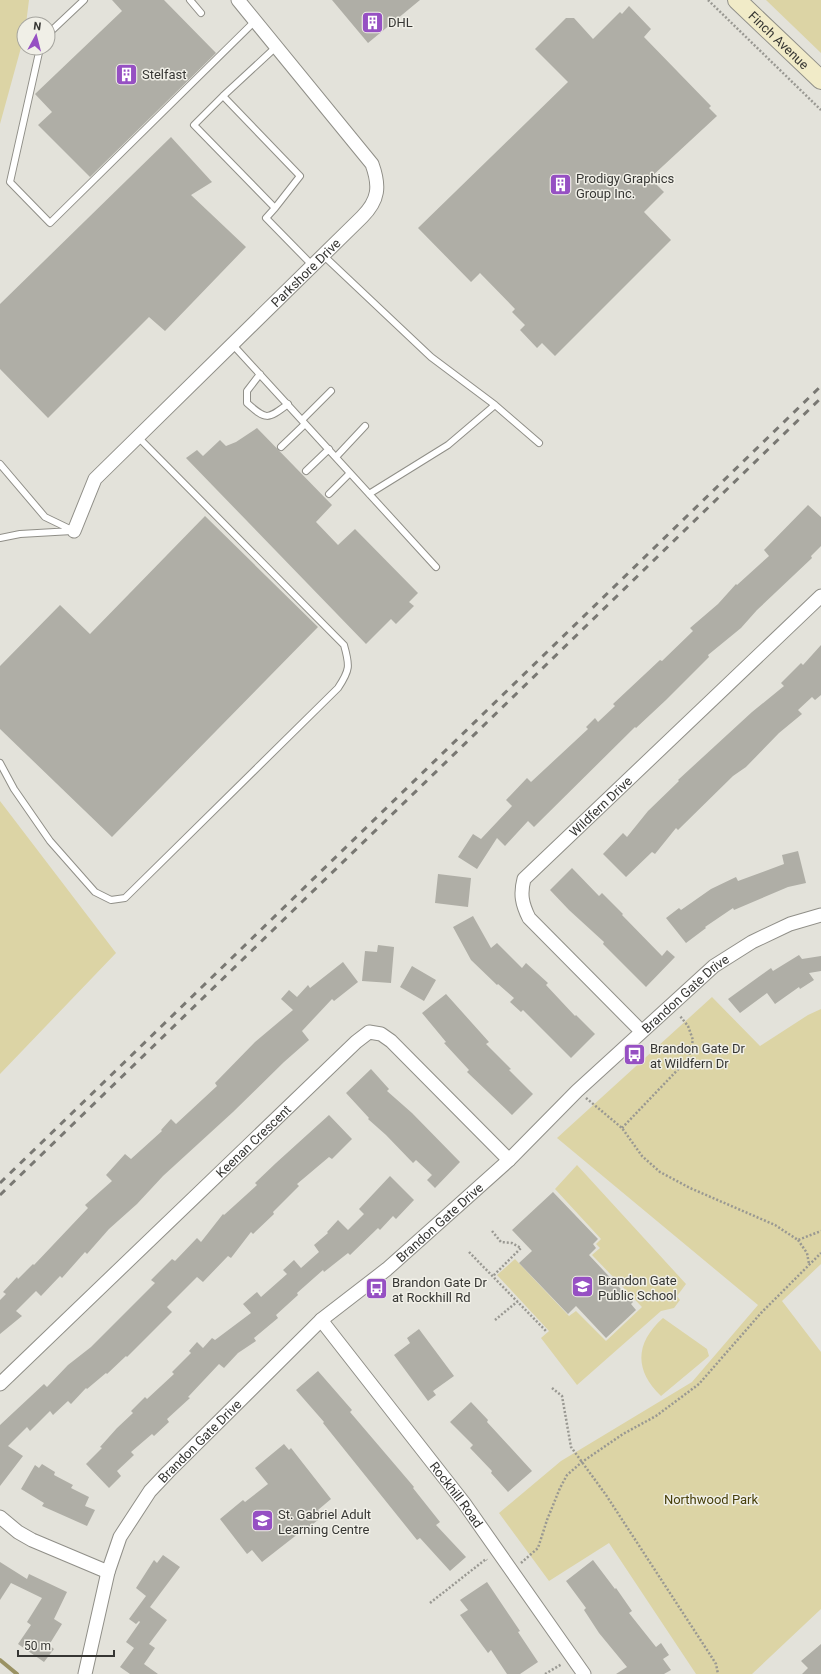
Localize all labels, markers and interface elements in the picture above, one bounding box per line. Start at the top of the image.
street label: Finch Avenue [745,8,812,73]
building icon: DHL [359,9,385,35]
place label: DHL [388,15,413,30]
north arrow [16,16,56,56]
text: N [33,20,42,34]
building icon: Stelfast [113,61,139,87]
place label: Stelfast [142,67,187,82]
place label: Prodigy Graphics Group Inc. [576,171,675,201]
building icon: Prodigy Graphics Group Inc. [547,172,573,198]
street label: Parkshore Drive [268,235,344,310]
street label: Wildfern Drive [566,773,635,840]
street label: Brandon Gate Drive [639,951,732,1036]
place label: Brandon Gate Dr at Wildfern Dr [650,1041,745,1071]
bus stop icon: Brandon Gate Dr at Wildfern Dr [621,1042,647,1068]
street label: Keenan Crescent [213,1102,294,1181]
street label: Brandon Gate Drive [393,1180,486,1265]
place label: Brandon Gate Public School [598,1273,677,1303]
school or university icon: Brandon Gate Public School [570,1274,596,1300]
place label: Brandon Gate Dr at Rockhill Rd [392,1275,487,1305]
bus stop icon: Brandon Gate Dr at Rockhill Rd [364,1276,390,1302]
street label: Brandon Gate Drive [155,1396,245,1486]
street label: Rockhill Road [427,1459,486,1531]
park label: Northwood Park [664,1492,758,1507]
place label: St. Gabriel Adult Learning Centre [278,1507,371,1537]
school or university icon: St. Gabriel Adult Learning Centre [250,1508,276,1534]
scale bar [18,1632,114,1658]
text: 50 m [24,1639,51,1653]

